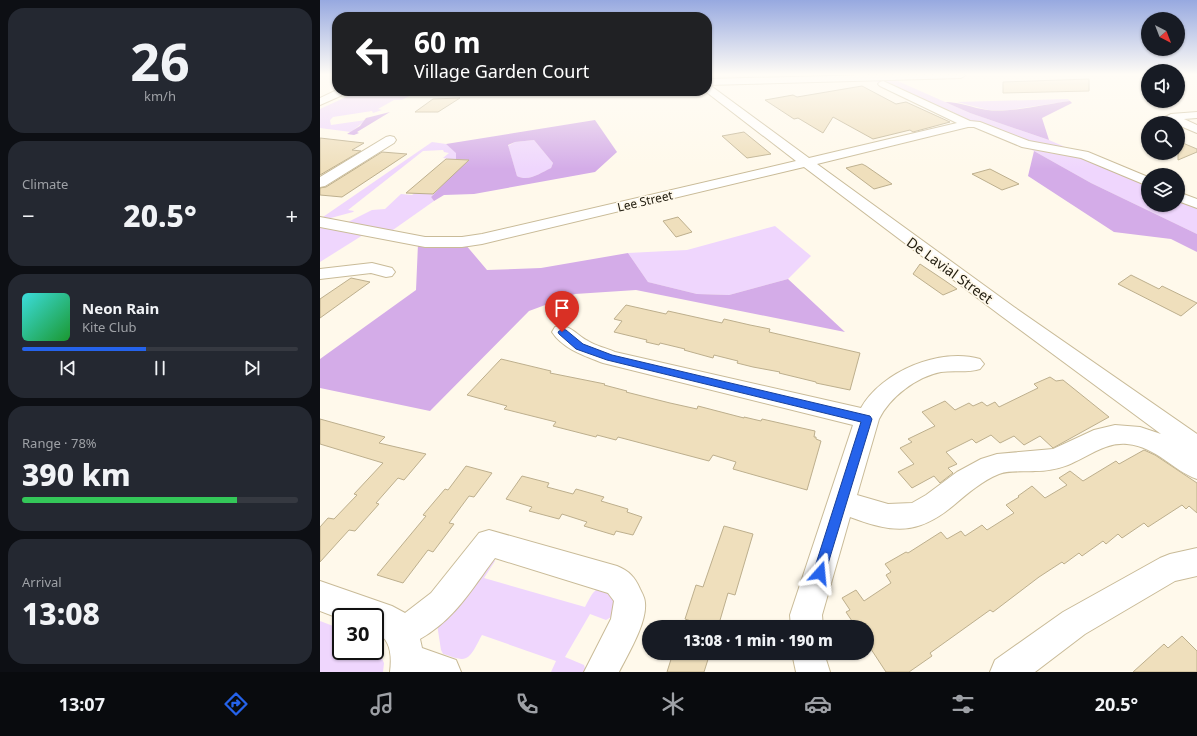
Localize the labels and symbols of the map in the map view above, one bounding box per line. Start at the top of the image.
north arrow [1141,12,1185,56]
street label: Lee Street [616,186,675,216]
street label: De Lavial Street [903,232,997,308]
pin [545,291,579,332]
position arrow [799,552,841,594]
speed limit sign: 30 [332,608,384,660]

